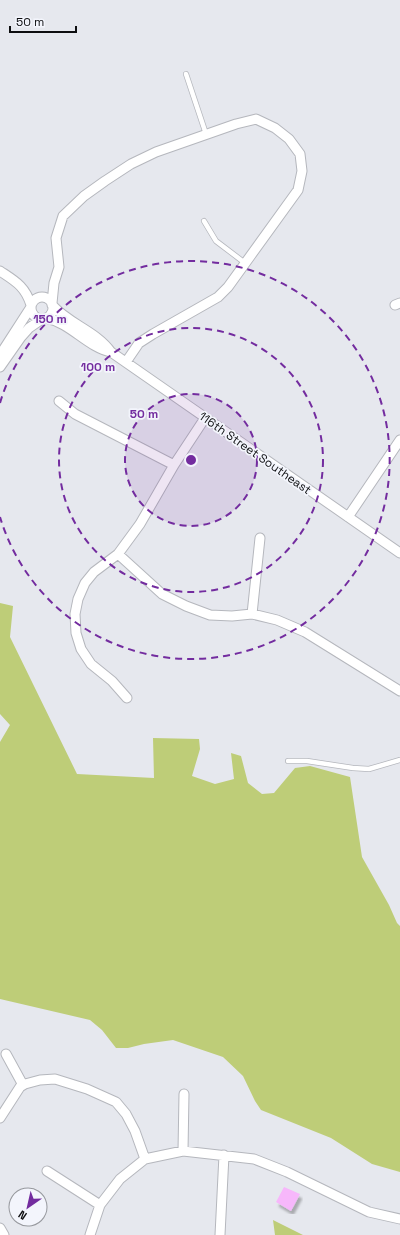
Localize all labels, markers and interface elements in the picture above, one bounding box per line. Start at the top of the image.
scale bar [10,8,76,34]
text: 50 m [16,14,44,30]
text: 150 m [33,311,67,327]
text: 100 m [81,359,115,375]
text: 50 m [130,406,158,422]
street label: 116th Street Southeast [196,408,314,498]
centre of rings [184,453,198,467]
north arrow [8,1187,48,1227]
text: N [15,1207,29,1223]

